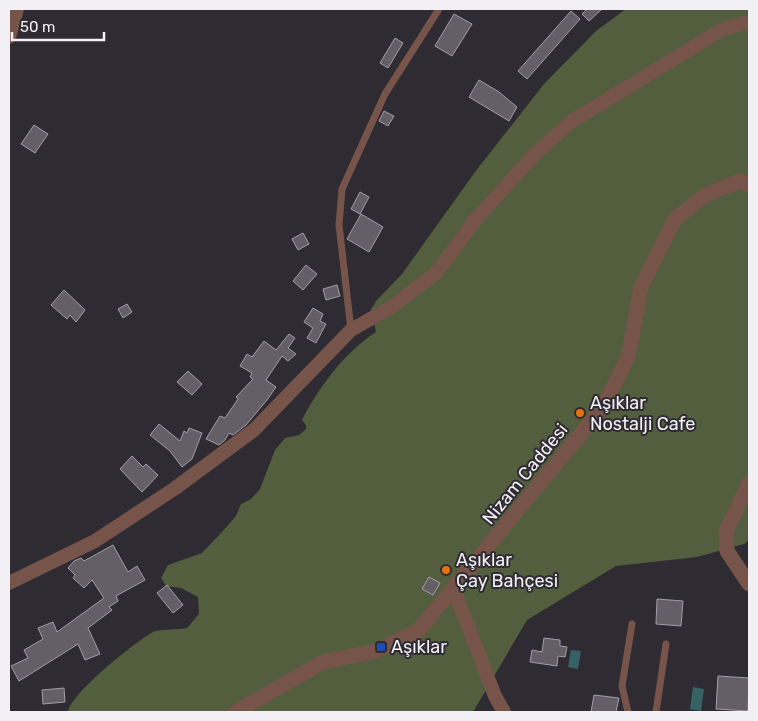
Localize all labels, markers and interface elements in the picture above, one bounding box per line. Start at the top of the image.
scale bar [12,10,105,42]
text: 50 m [20,18,55,36]
place label: Aşıklar Nostalji Cafe [590,392,695,435]
marker: Aşıklar Nostalji Cafe [574,407,586,419]
street label: Nizam Caddesi [478,419,572,529]
place label: Aşıklar Çay Bahçesi [456,549,558,592]
marker: Aşıklar Çay Bahçesi [440,564,452,576]
place label: Aşıklar [391,636,447,658]
marker: Aşıklar [375,641,387,653]

